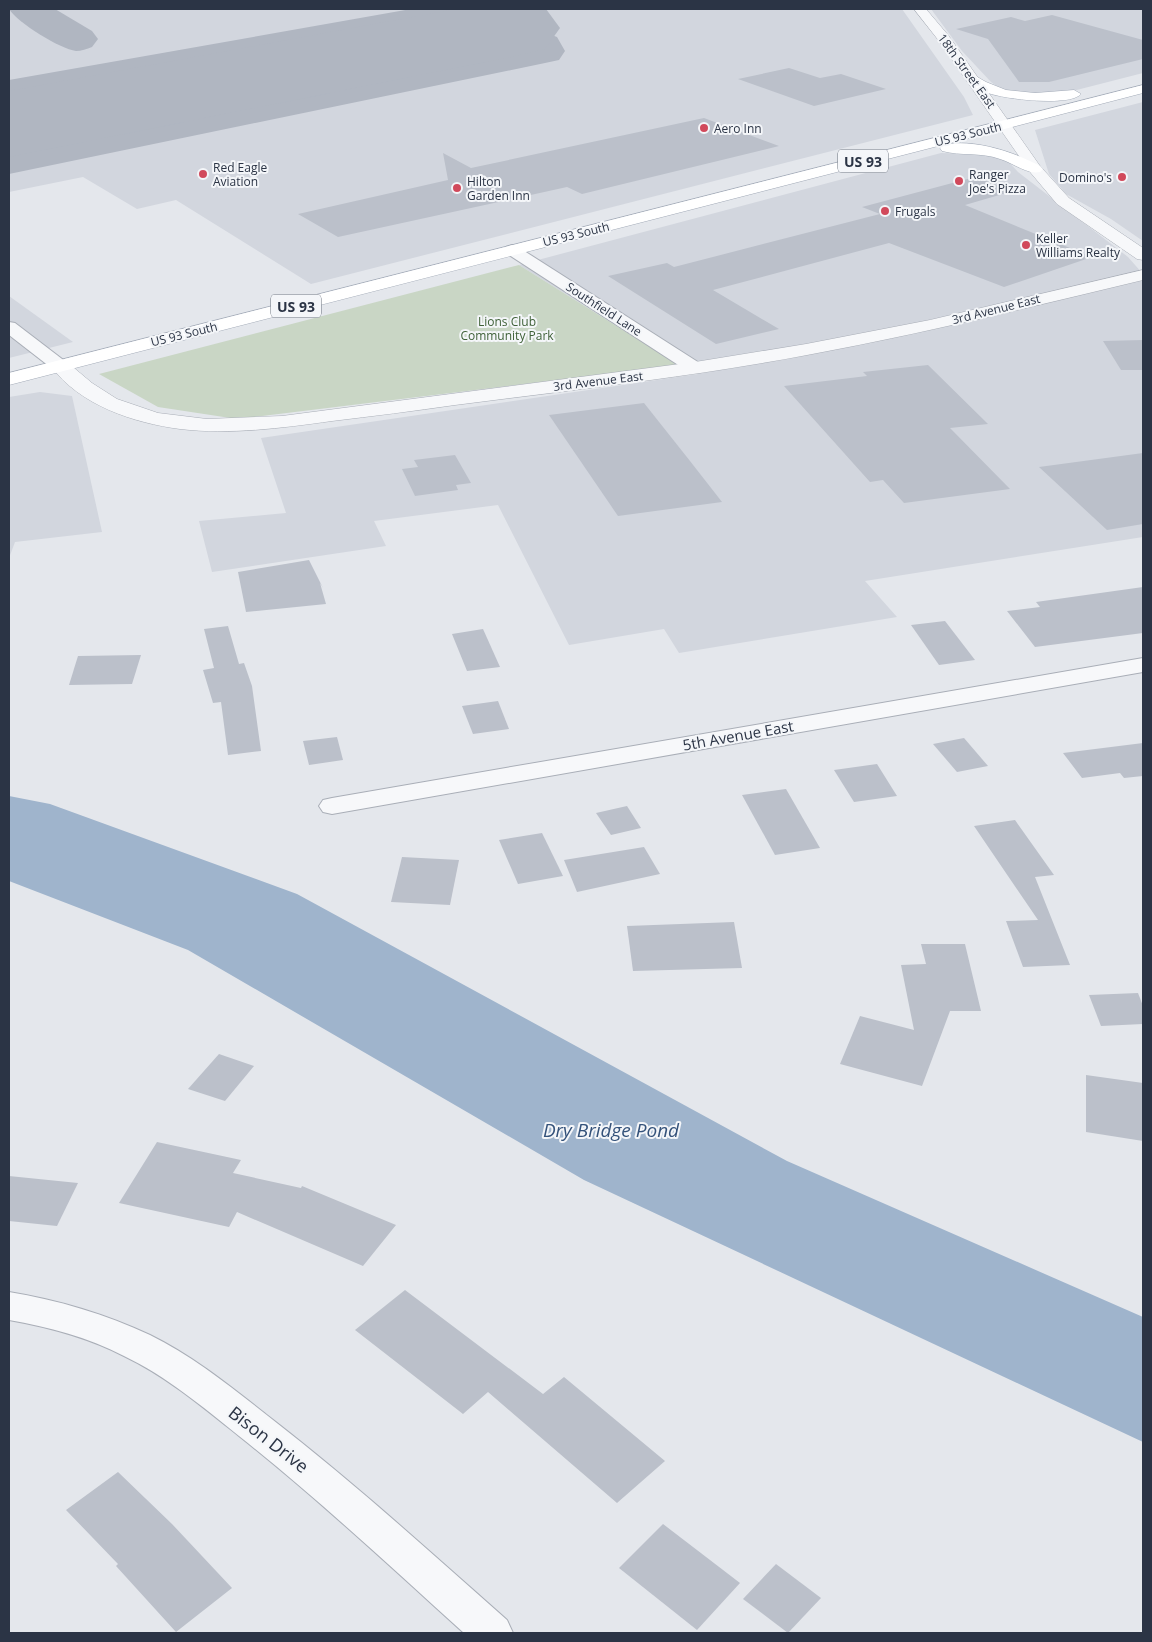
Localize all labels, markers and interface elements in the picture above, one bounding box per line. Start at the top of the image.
street label: 18th Street East [934,30,1000,112]
street label: US 93 South [933,118,1003,150]
place label: Aero Inn [714,120,762,137]
marker: Aero Inn [698,122,710,134]
road number: US 93 [838,150,888,172]
place label: Red Eagle Aviation [213,159,267,190]
place label: Ranger Joe's Pizza [968,166,1026,197]
marker: Red Eagle Aviation [197,168,209,180]
place label: Domino's [1059,169,1112,186]
marker: Domino's [1116,171,1128,183]
place label: Hilton Garden Inn [467,173,530,204]
marker: Ranger Joe's Pizza [953,175,965,187]
marker: Hilton Garden Inn [451,182,463,194]
place label: Frugals [895,203,936,220]
marker: Frugals [879,205,891,217]
street label: US 93 South [541,218,611,250]
place label: Keller Williams Realty [1036,230,1121,261]
marker: Keller Williams Realty [1020,239,1032,251]
street label: Southfield Lane [563,278,645,340]
street label: 3rd Avenue East [950,290,1042,328]
road number: US 93 [271,294,321,318]
park label: Lions Club Community Park [460,313,554,344]
street label: US 93 South [149,318,219,350]
street label: 3rd Avenue East [552,367,644,395]
street label: 5th Avenue East [681,715,795,755]
water label: Dry Bridge Pond [543,1117,680,1143]
street label: Bison Drive [224,1400,314,1478]

